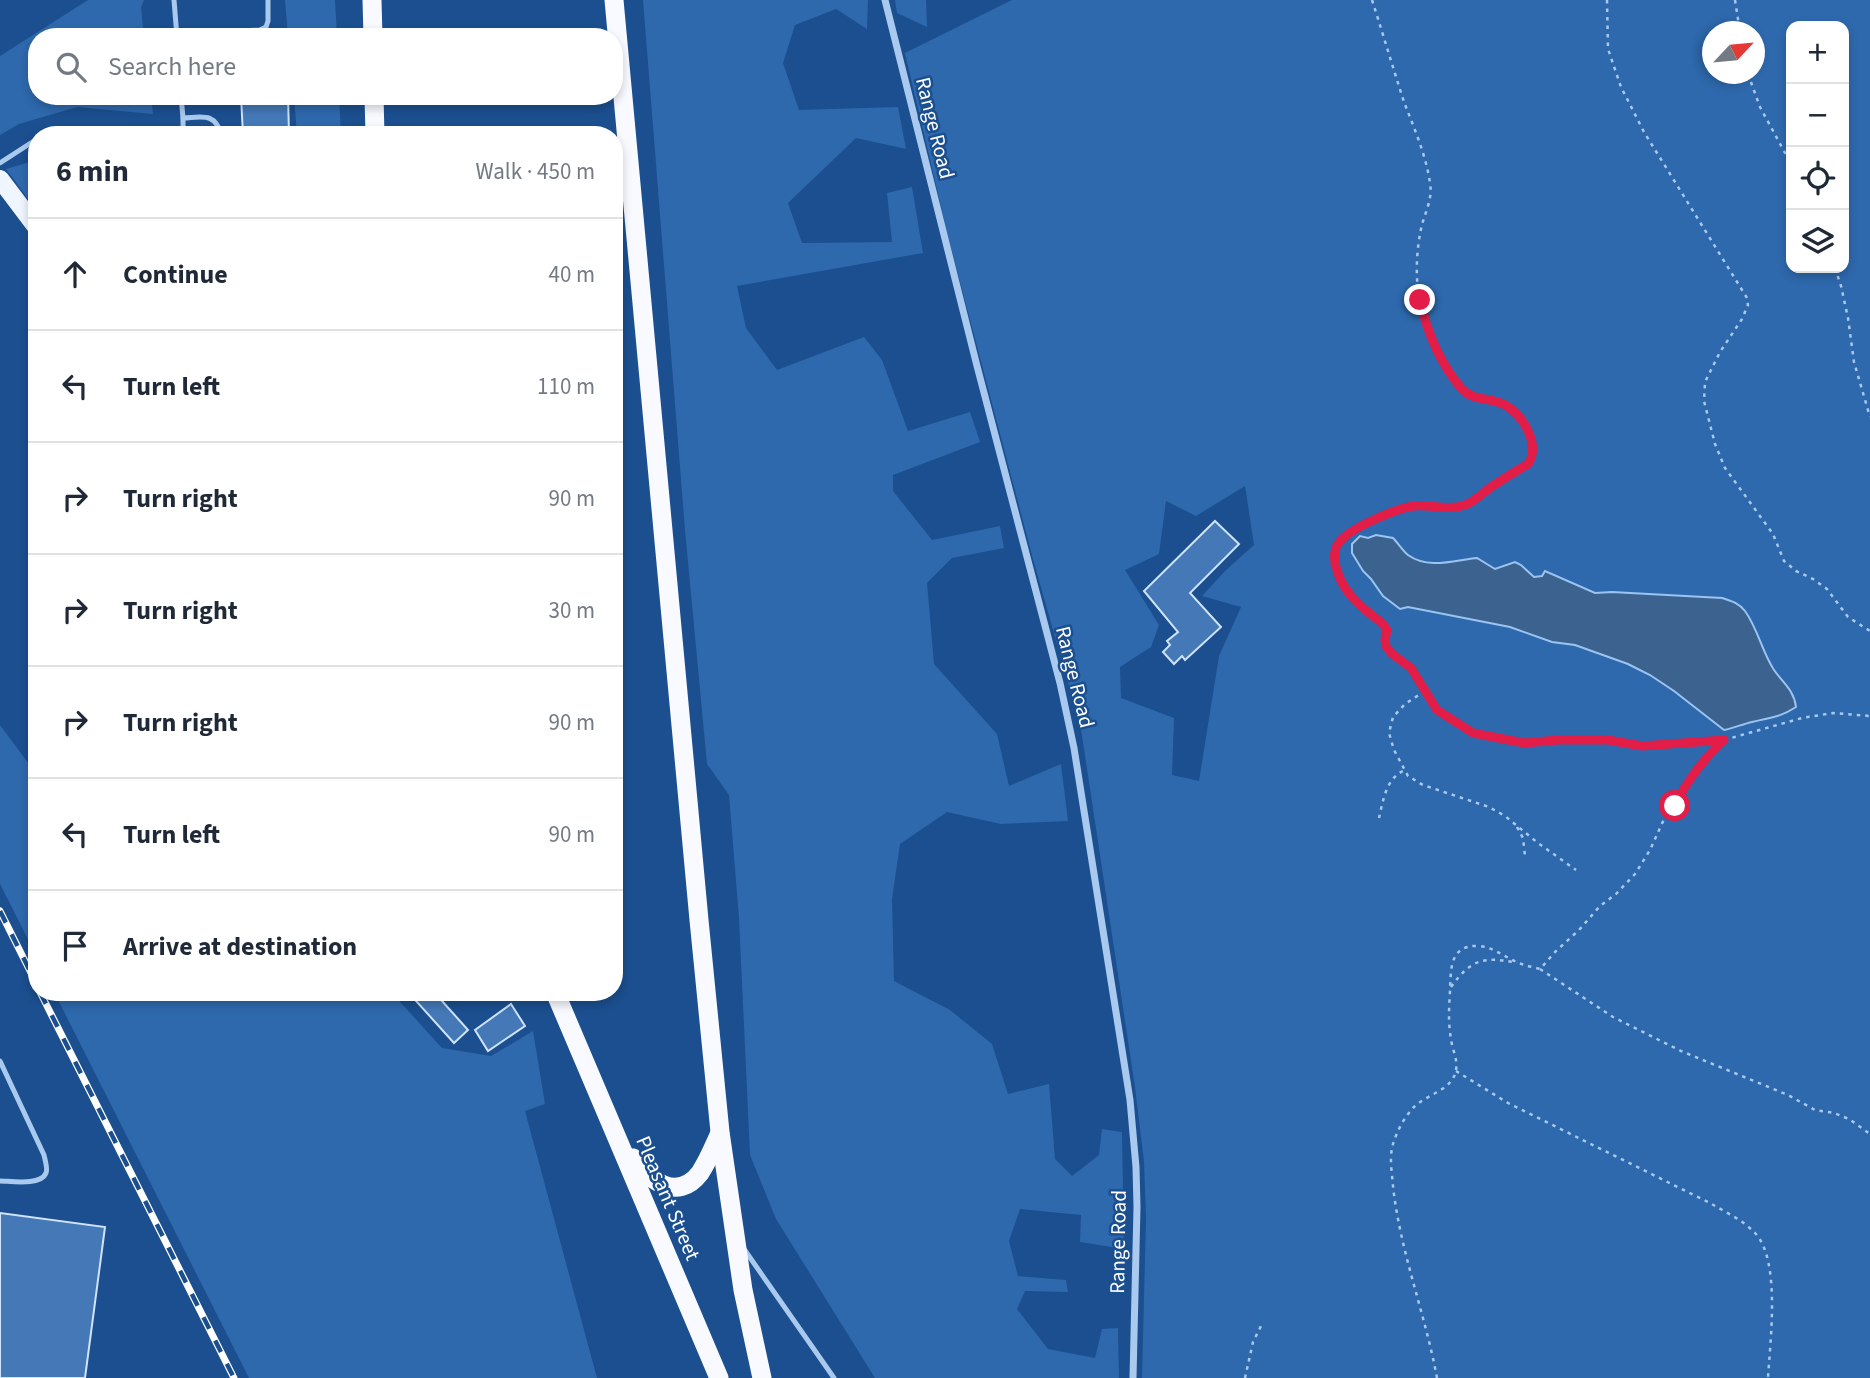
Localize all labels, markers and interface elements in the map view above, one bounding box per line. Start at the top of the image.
north arrow [1702,21,1765,84]
map controls [1786,21,1849,273]
button: + [1786,21,1849,84]
search box [28,28,623,105]
icon: search [52,48,90,86]
text: Search here [108,48,236,85]
street label: Range Road [908,74,962,182]
button: − [1786,84,1849,147]
button: locate [1786,147,1849,210]
text: 6 min [56,150,129,193]
text: Walk · 450 m [476,155,595,188]
button: layers [1786,210,1849,273]
icon: ahead [56,255,94,293]
text: Continue [123,256,228,293]
text: 40 m [548,258,595,291]
route end [1404,284,1435,315]
icon: left [56,367,94,405]
text: Turn left [123,368,220,405]
text: 110 m [537,370,595,403]
icon: right [56,479,94,517]
text: Turn right [123,480,238,517]
text: 90 m [548,482,595,515]
icon: right [56,591,94,629]
text: Turn right [123,592,238,629]
text: 30 m [548,594,595,627]
street label: Range Road [1048,623,1102,731]
icon: right [56,703,94,741]
text: Turn right [123,704,238,741]
text: 90 m [548,706,595,739]
route start [1659,790,1690,821]
icon: left [56,815,94,853]
text: Turn left [123,816,220,853]
text: 90 m [548,818,595,851]
icon: arrive [56,927,94,965]
text: Arrive at destination [123,928,357,965]
street label: Pleasant Street [628,1131,708,1265]
street label: Range Road [1102,1190,1134,1294]

